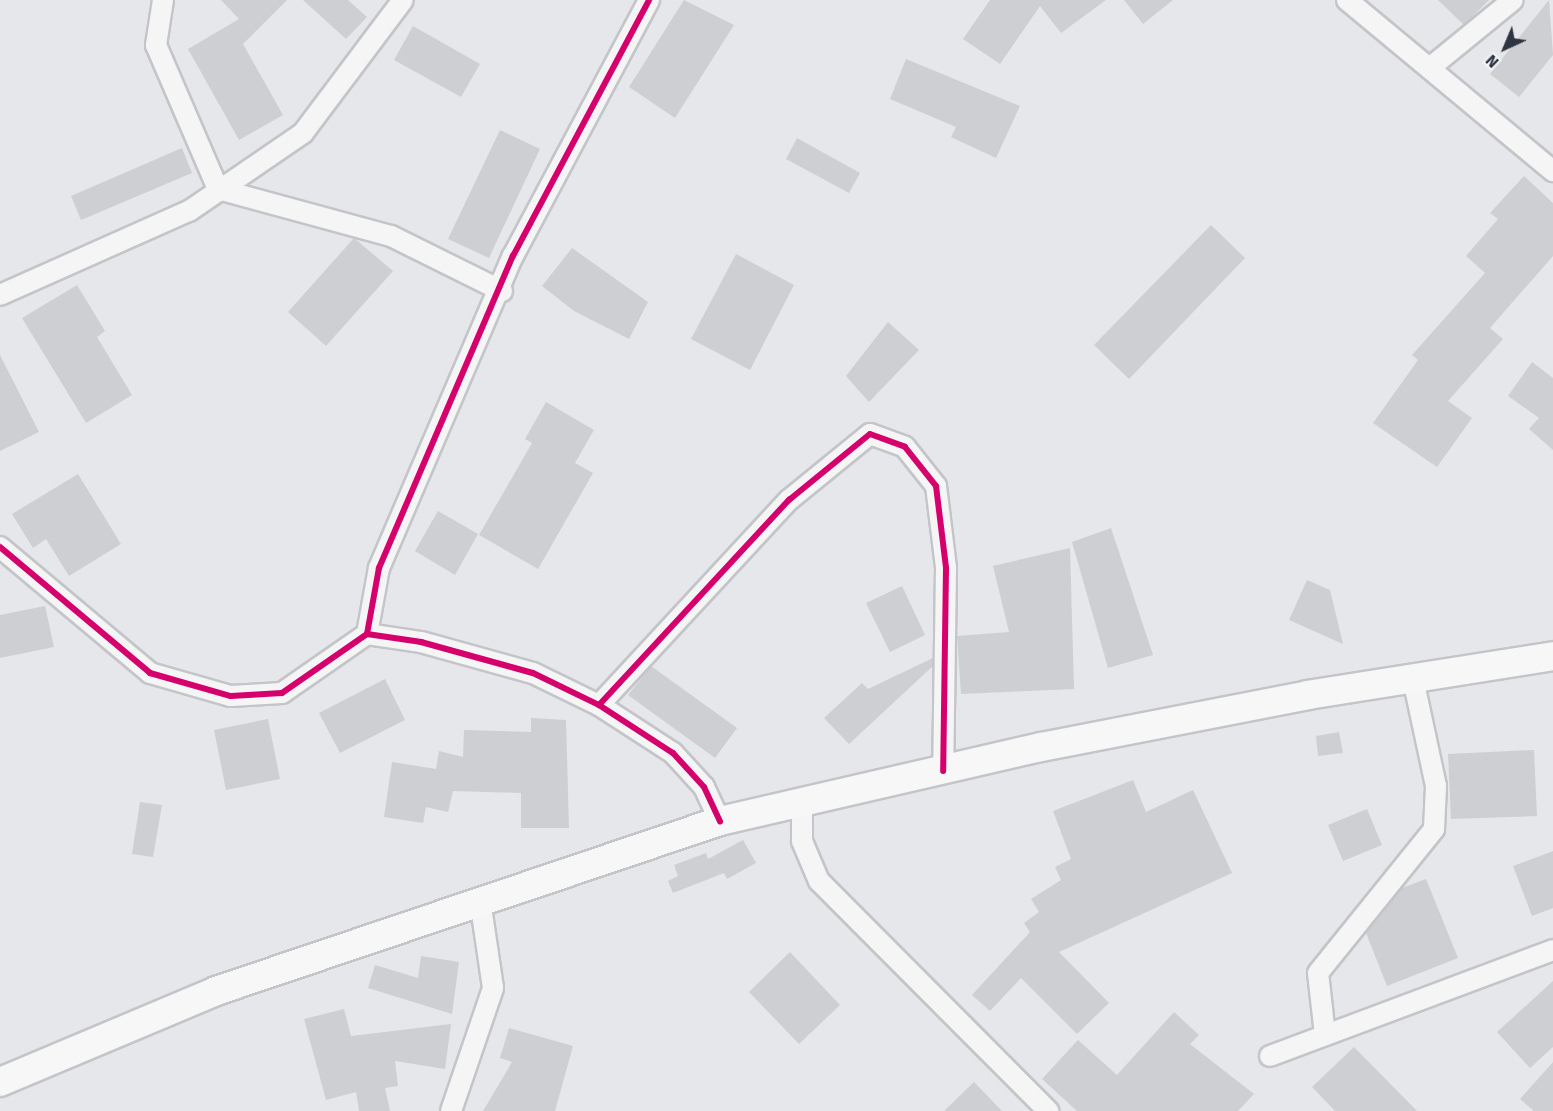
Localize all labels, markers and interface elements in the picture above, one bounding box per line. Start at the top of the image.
north arrow [1475,18,1535,78]
text: N [1482,51,1503,72]

